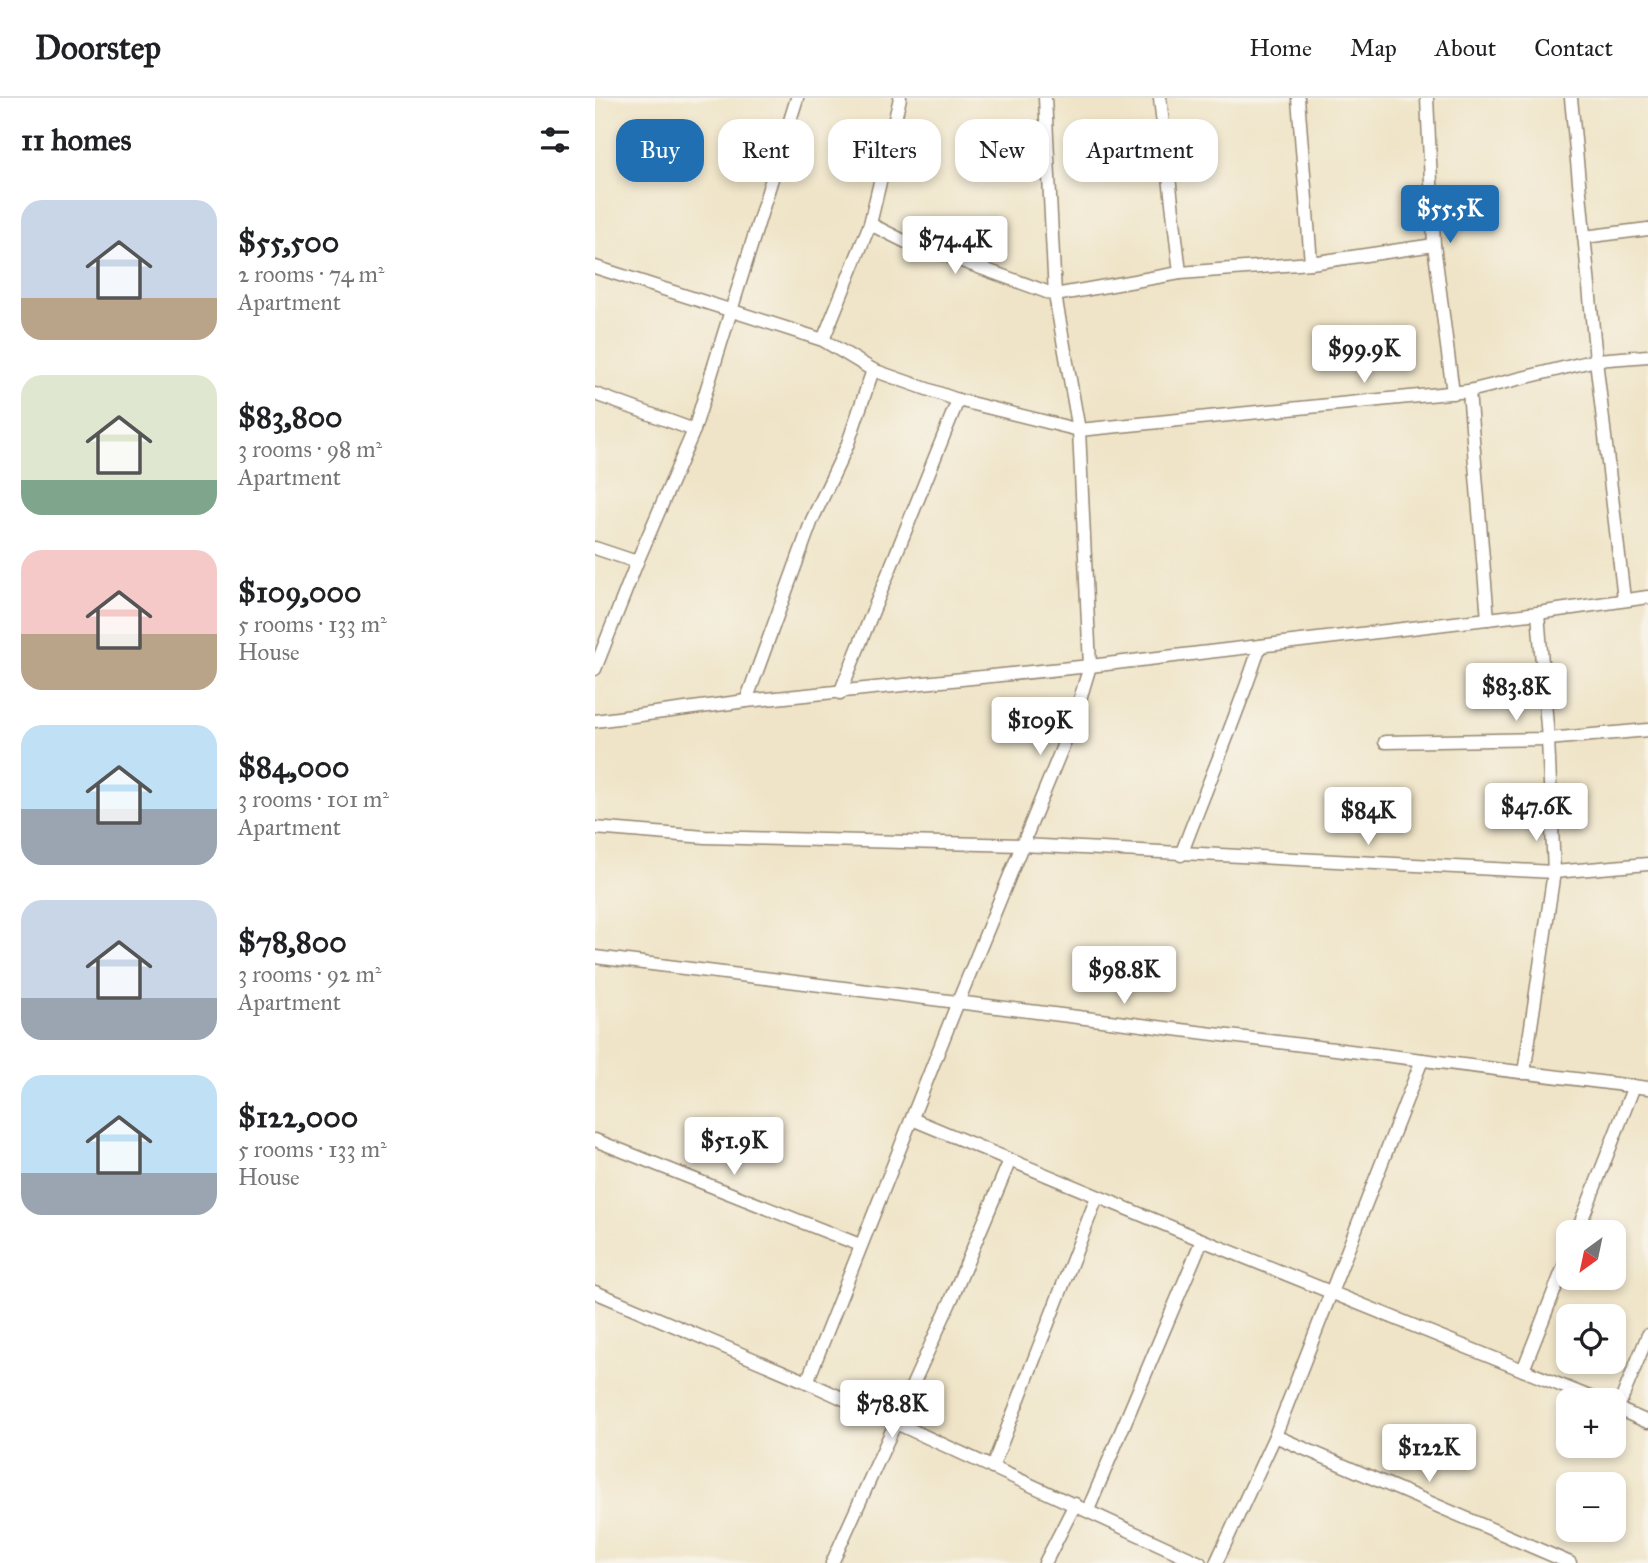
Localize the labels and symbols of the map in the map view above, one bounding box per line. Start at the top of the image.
pin: $55.5K [1393,186,1507,245]
pin: $74.4K [898,216,1012,276]
pin: $99.9K [1307,326,1421,385]
pin: $83.8K [1459,664,1573,723]
pin: $109K [991,698,1089,757]
pin: $47.6K [1479,784,1593,843]
pin: $84K [1327,788,1409,847]
pin: $98.8K [1067,946,1181,1006]
pin: $51.9K [677,1118,791,1177]
north arrow [1556,1220,1626,1290]
pin: $78.8K [835,1380,949,1440]
pin: $122K [1380,1424,1478,1484]

